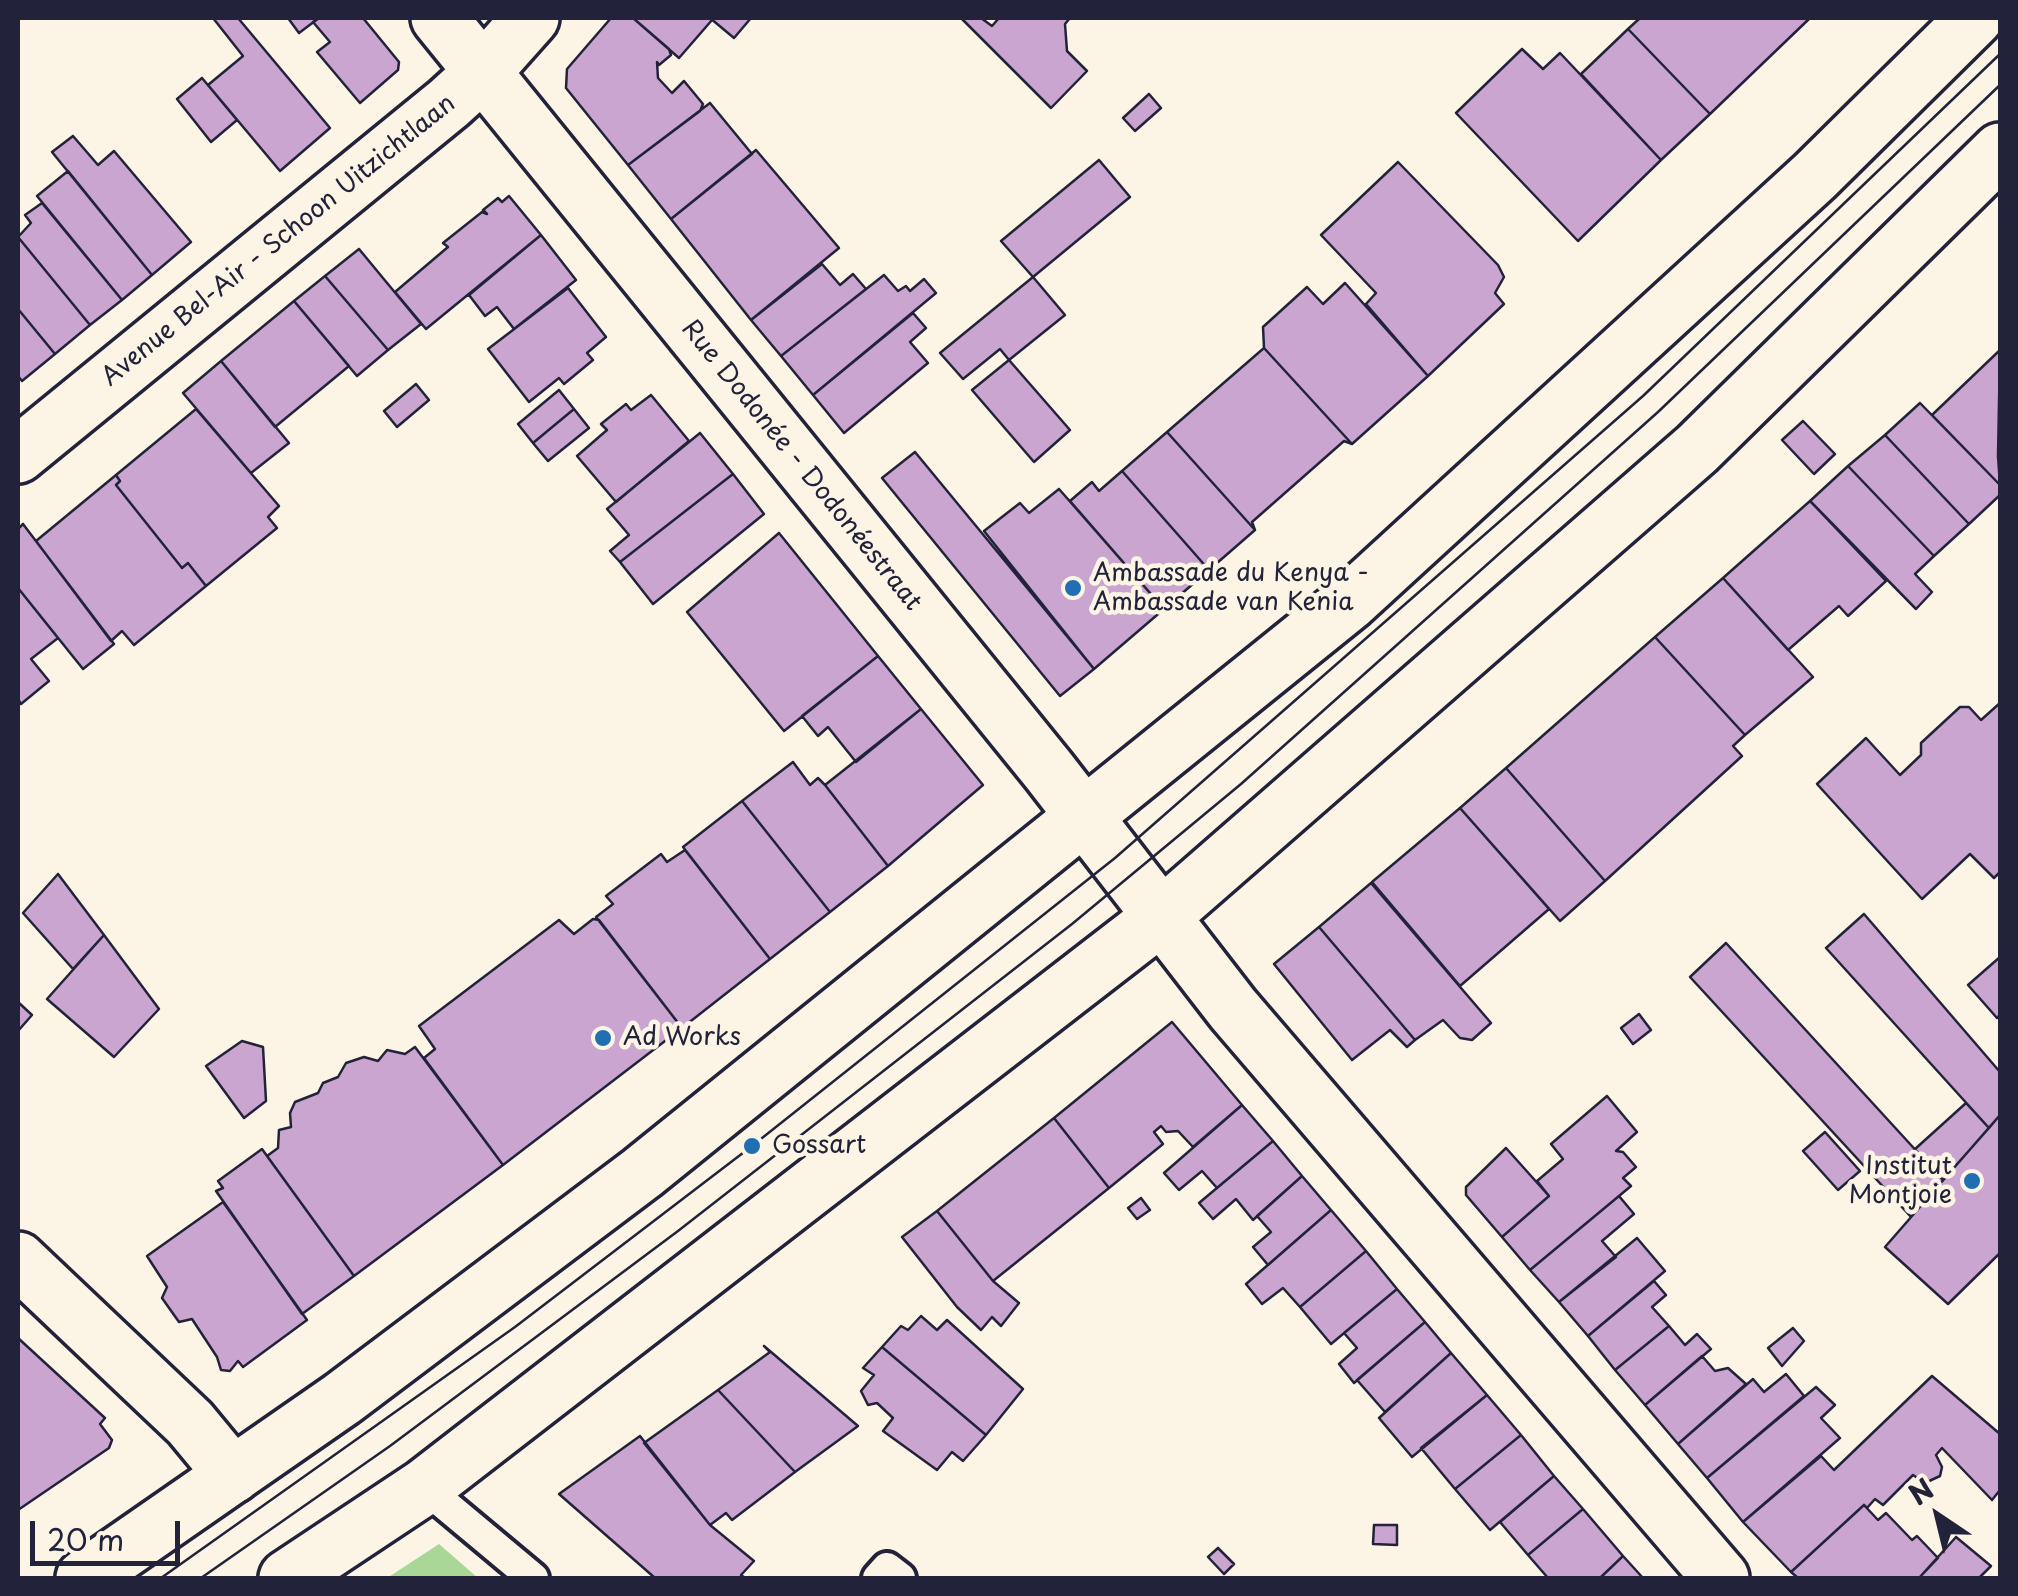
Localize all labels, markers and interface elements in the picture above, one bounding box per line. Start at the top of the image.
street label: Avenue Bel-Air - Schoon Uitzichtlaan [96,89,462,393]
street label: Rue Dodonée - Dodonéestraat [675,315,927,617]
place label: Ambassade du Kenya - Ambassade van Kenia [1093,559,1369,618]
marker: Ambassade du Kenya - Ambassade van Kenia [1062,577,1084,599]
place label: Ad Works [623,1023,741,1053]
marker: Ad Works [592,1027,614,1049]
place label: Gossart [772,1131,866,1161]
marker: Gossart [741,1135,763,1157]
place label: Institut Montjoie [1849,1152,1952,1211]
marker: Institut Montjoie [1961,1170,1983,1192]
north arrow [1888,1466,1988,1566]
text: N [1899,1467,1942,1515]
scale bar [35,1501,185,1563]
text: 20 m [47,1516,124,1561]

